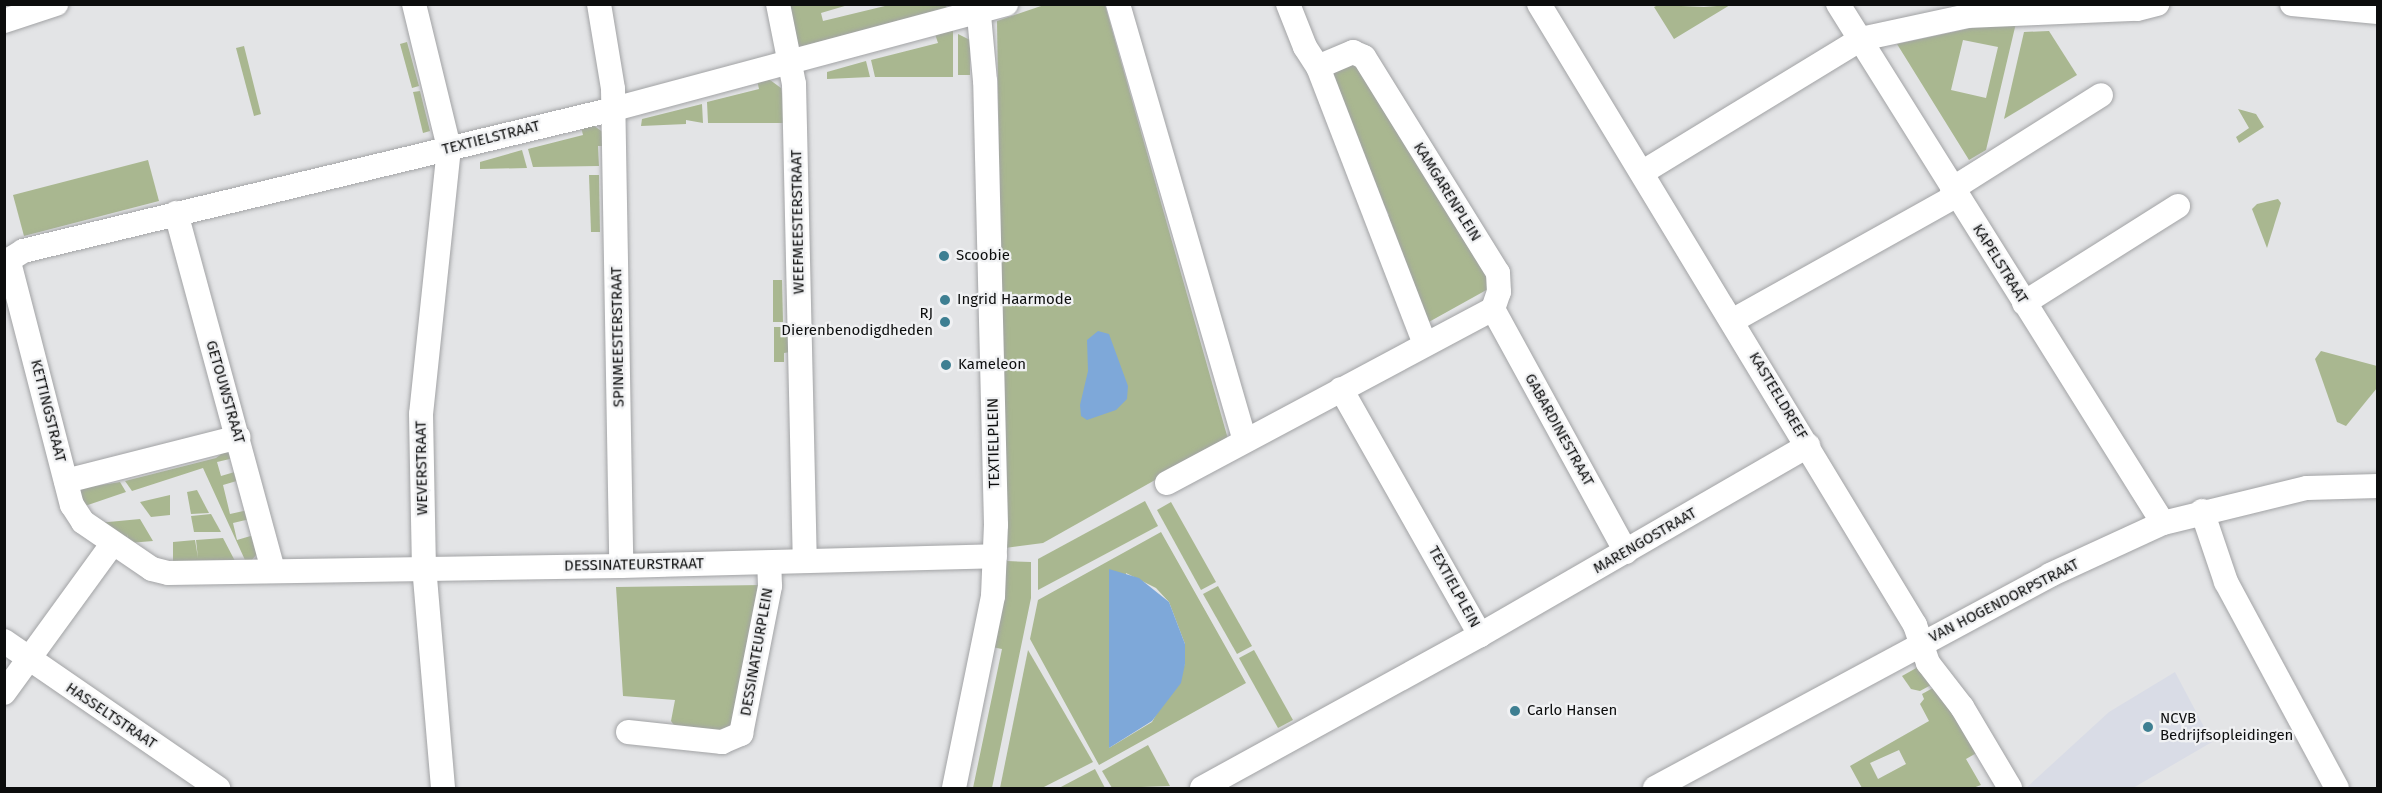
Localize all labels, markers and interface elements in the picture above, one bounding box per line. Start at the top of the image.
street label: TEXTIELSTRAAT [440,117,542,159]
street label: KAMGARENPLEIN [1409,139,1485,245]
street label: WEEFMEESTERSTRAAT [788,150,808,294]
street label: KAPELSTRAAT [1968,221,2032,307]
place label: Scoobie [956,247,1010,265]
marker: Scoobie [937,249,951,263]
street label: SPINMEESTERSTRAAT [608,267,628,407]
place label: Ingrid Haarmode [957,291,1072,309]
marker: Ingrid Haarmode [938,293,952,307]
place label: RJ Dierenbenodigdheden [781,304,933,339]
marker: RJ Dierenbenodigdheden [938,315,952,329]
street label: GETOUWSTRAAT [202,339,248,445]
street label: KASTEELDREEF [1745,349,1811,443]
place label: Kameleon [958,356,1026,374]
street label: KETTINGSTRAAT [27,358,69,464]
marker: Kameleon [939,358,953,372]
street label: GABARDINESTRAAT [1521,371,1597,489]
street label: TEXTIELPLEIN [984,398,1004,488]
street label: WEVERSTRAAT [412,421,432,515]
street label: MARENGOSTRAAT [1590,504,1700,578]
street label: TEXTIELPLEIN [1424,543,1484,631]
street label: DESSINATEURSTRAAT [564,555,704,575]
street label: VAN HOGENDORPSTRAAT [1926,555,2082,647]
street label: DESSINATEURPLEIN [737,586,777,718]
street label: HASSELTSTRAAT [62,679,160,753]
place label: Carlo Hansen [1527,702,1617,720]
marker: Carlo Hansen [1508,704,1522,718]
place label: NCVB Bedrijfsopleidingen [2160,709,2293,744]
marker: NCVB Bedrijfsopleidingen [2141,720,2155,734]

